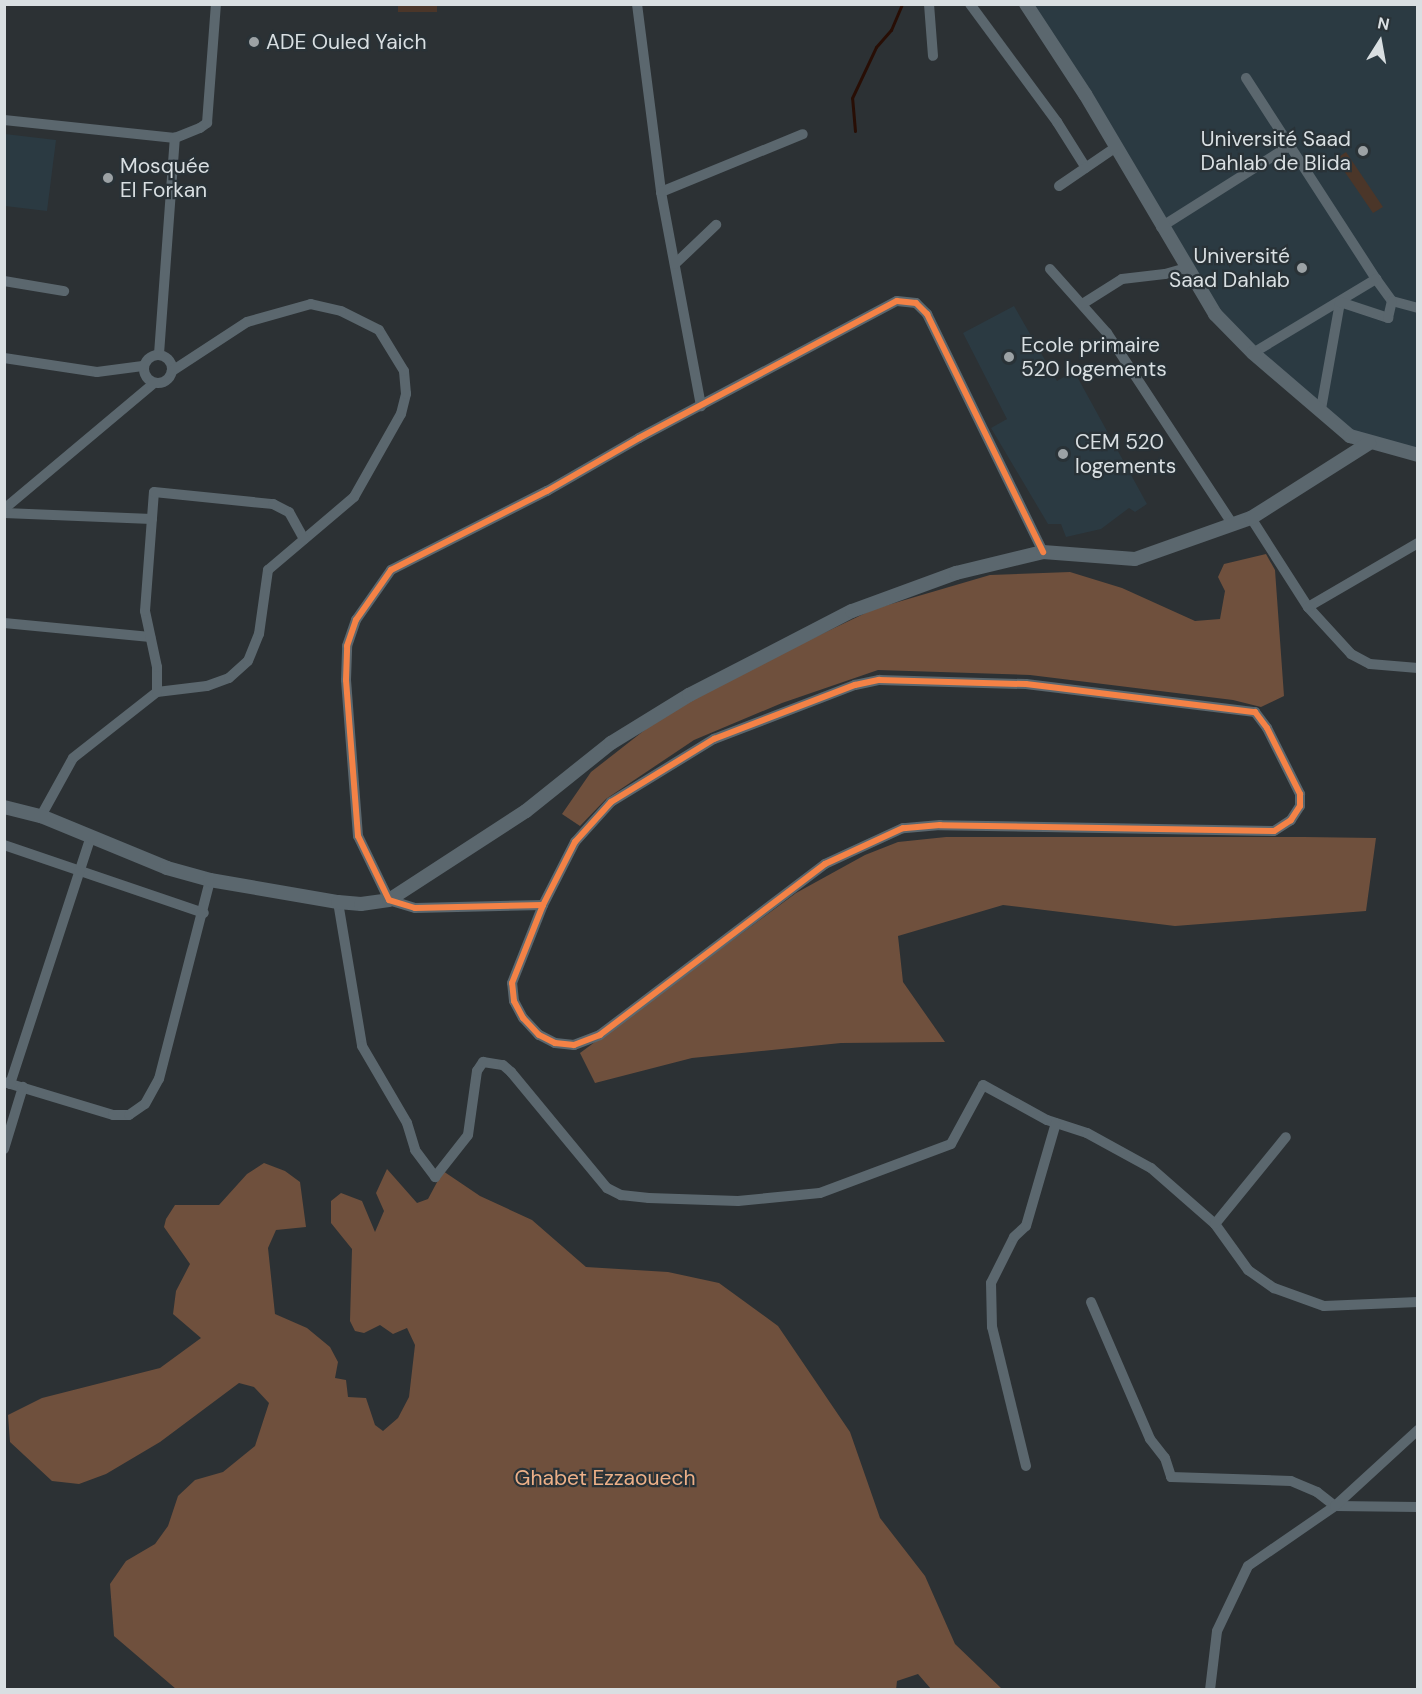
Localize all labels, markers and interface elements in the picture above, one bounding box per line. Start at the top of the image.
north arrow [1350,12,1410,72]
text: N [1376,12,1391,35]
place label: ADE Ouled Yaich [266,29,427,55]
marker: ADE Ouled Yaich [247,35,261,49]
place label: Université Saad Dahlab de Blida [1201,126,1351,176]
marker: Université Saad Dahlab de Blida [1356,144,1370,158]
place label: Mosquée El Forkan [120,153,210,203]
marker: Mosquée El Forkan [101,171,115,185]
place label: Université Saad Dahlab [1169,243,1290,293]
marker: Université Saad Dahlab [1295,261,1309,275]
place label: Ecole primaire 520 logements [1021,332,1167,382]
marker: Ecole primaire 520 logements [1002,350,1016,364]
place label: CEM 520 logements [1075,429,1176,479]
marker: CEM 520 logements [1056,447,1070,461]
park label: Ghabet Ezzaouech [515,1465,695,1491]

